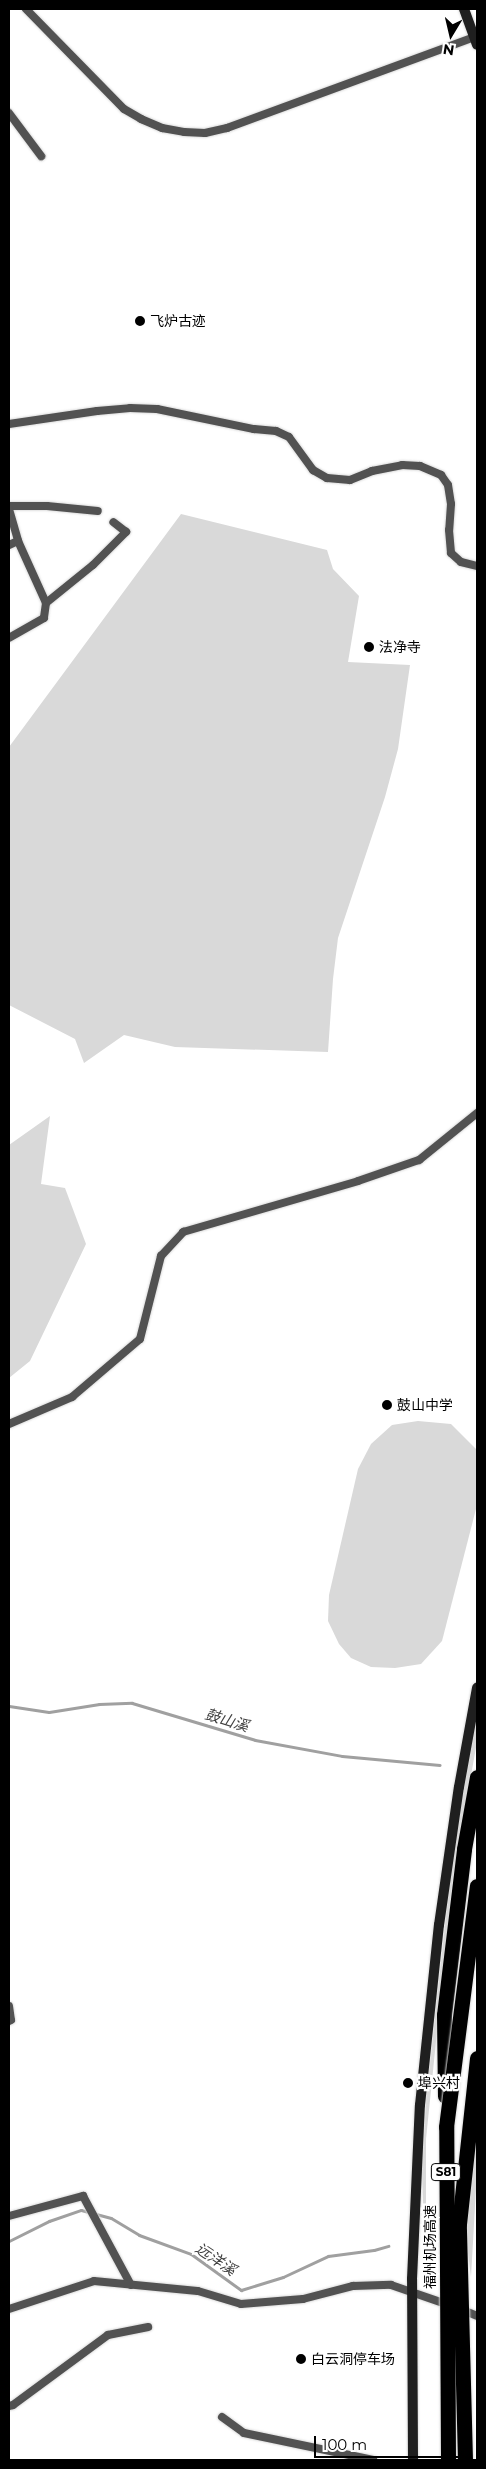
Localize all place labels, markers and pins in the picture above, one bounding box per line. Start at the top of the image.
place label: 飞炉古迹 [150,313,206,329]
marker: 飞炉古迹 [134,315,146,327]
place label: 法净寺 [379,639,421,655]
marker: 法净寺 [363,641,375,653]
place label: 鼓山中学 [397,1397,453,1413]
marker: 鼓山中学 [381,1399,393,1411]
place label: 埠兴村 [418,2075,460,2091]
marker: 埠兴村 [402,2077,414,2089]
place label: 白云洞停车场 [311,2351,395,2367]
marker: 白云洞停车场 [295,2353,307,2365]

